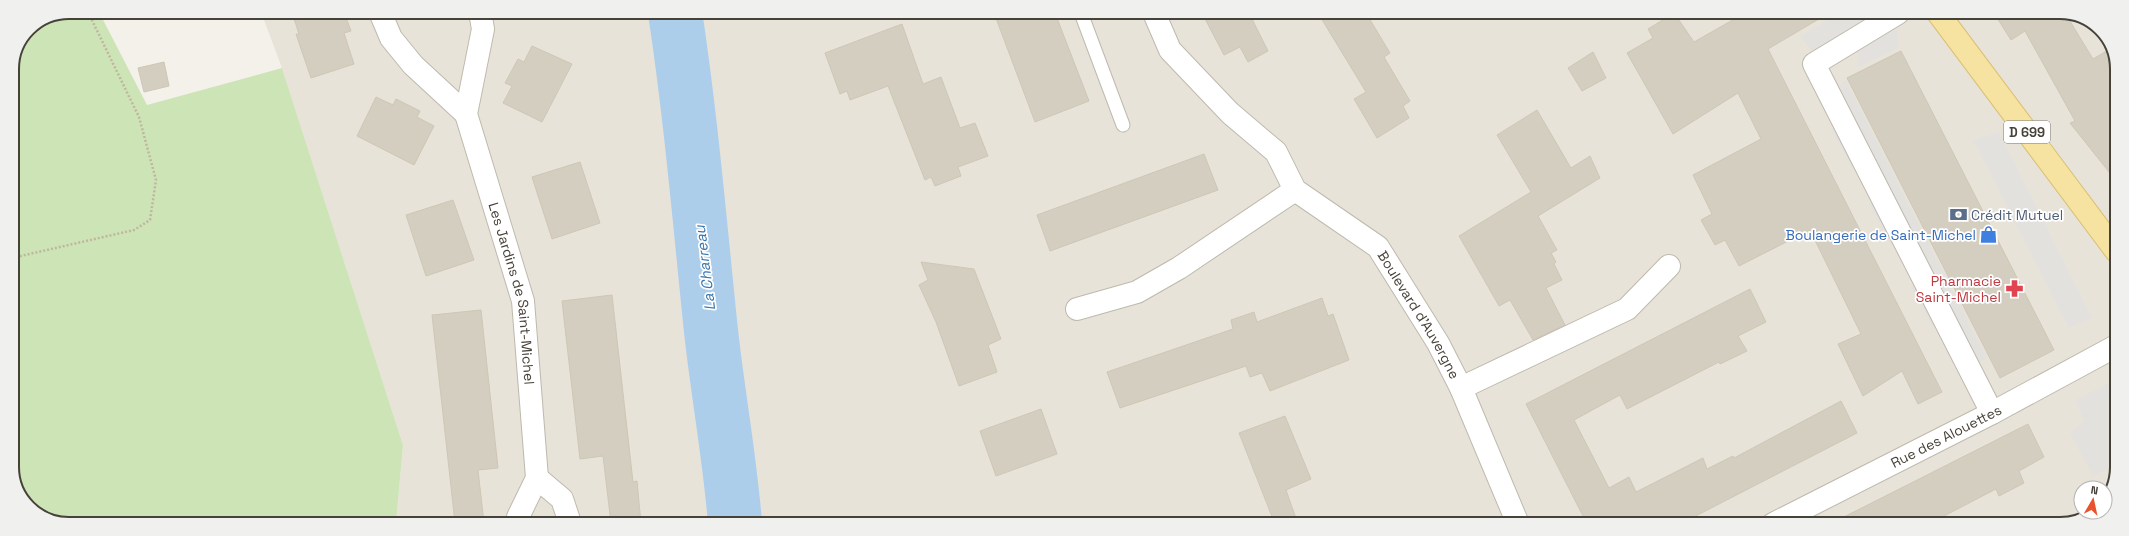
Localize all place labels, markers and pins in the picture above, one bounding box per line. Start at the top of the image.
bank icon: Crédit Mutuel [1948,205,1968,225]
place label: Crédit Mutuel [1971,206,2063,224]
shop icon: Boulangerie de Saint-Michel [1979,225,1999,245]
place label: Boulangerie de Saint-Michel [1785,226,1976,244]
place label: Pharmacie Saint-Michel [1916,272,2001,306]
pharmacy icon: Pharmacie Saint-Michel [2004,279,2024,299]

